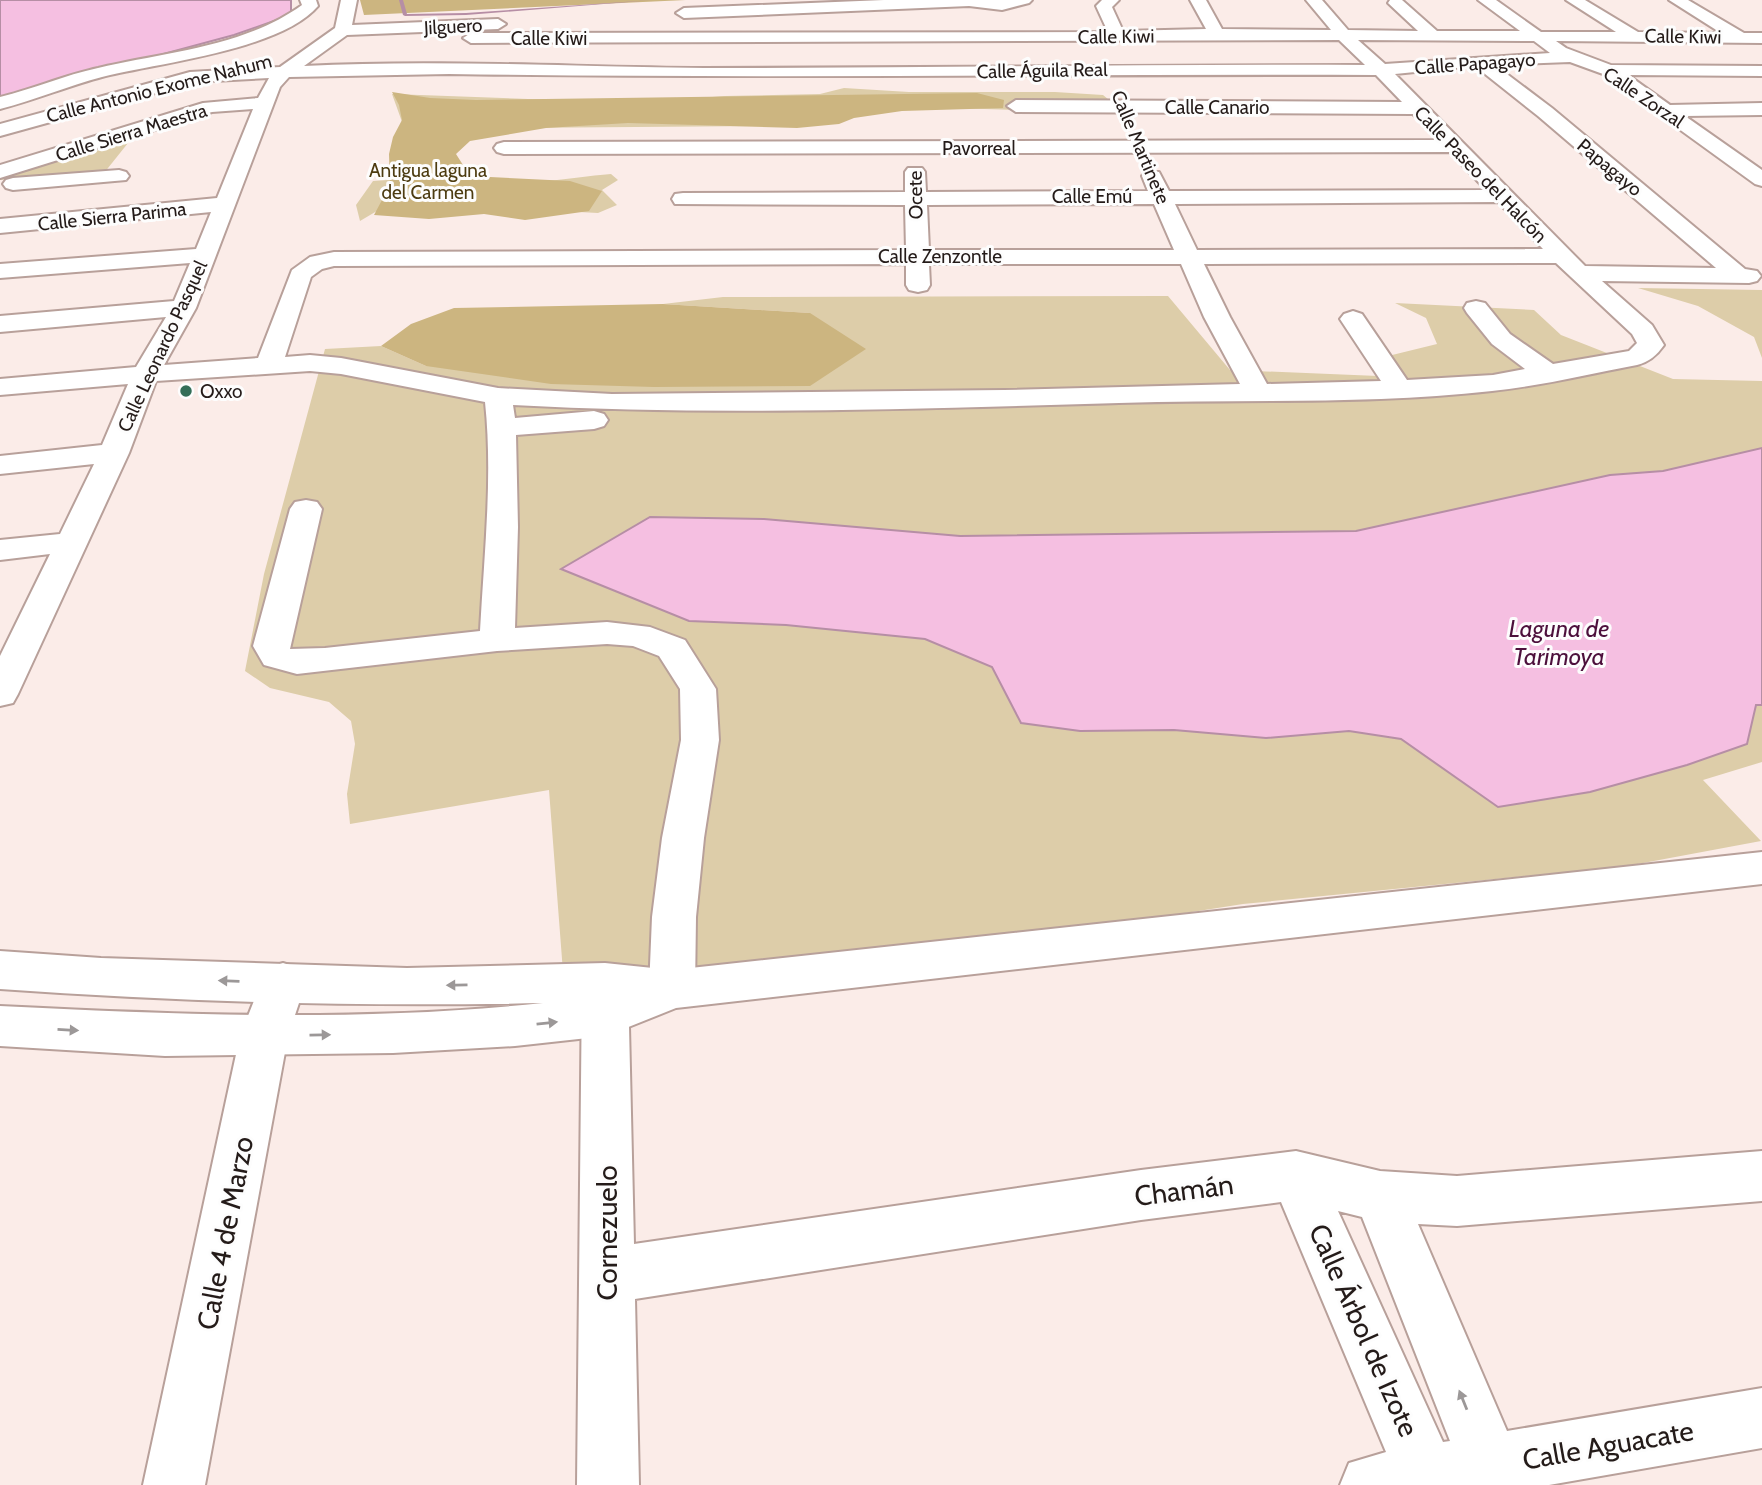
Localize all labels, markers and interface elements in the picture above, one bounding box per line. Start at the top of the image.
street label: Jilguero [422,13,483,40]
street label: Calle Kiwi [1077,24,1155,49]
street label: Calle Kiwi [1644,24,1722,49]
street label: Calle Kiwi [511,27,587,50]
street label: Calle Papagayo [1414,48,1536,79]
street label: Calle Antonio Exome Nahum [44,49,274,128]
street label: Calle Águila Real [976,57,1108,83]
street label: Calle Zorzal [1599,62,1689,133]
street label: Calle Martinete [1106,87,1175,208]
street label: Calle Canario [1165,96,1269,119]
street label: Calle Sierra Maestra [53,99,210,166]
street label: Calle Paseo del Halcón [1409,101,1552,247]
street label: Papagayo [1573,134,1647,201]
street label: Pavorreal [942,137,1017,160]
park label: Antigua laguna del Carmen [369,159,487,204]
street label: Ocete [904,170,927,220]
street label: Calle Emú [1052,185,1132,208]
street label: Calle Sierra Parima [37,197,187,236]
street label: Calle Zenzontle [878,245,1002,268]
street label: Calle Leonardo Pasquel [113,256,212,436]
place label: Oxxo [200,380,243,403]
marker: Oxxo [178,383,194,399]
water label: Laguna de Tarimoya [1509,614,1609,671]
one-way arrow [218,975,240,986]
one-way arrow [446,980,468,991]
one-way arrow [536,1017,558,1028]
one-way arrow [57,1024,79,1035]
one-way arrow [309,1029,331,1041]
street label: Calle 4 de Marzo [190,1133,260,1333]
street label: Cornezuelo [590,1165,624,1301]
street label: Chamán [1133,1167,1235,1213]
street label: Calle Árbol de Izote [1302,1218,1426,1442]
one-way arrow [1458,1389,1469,1410]
street label: Calle Aguacate [1520,1413,1696,1477]

